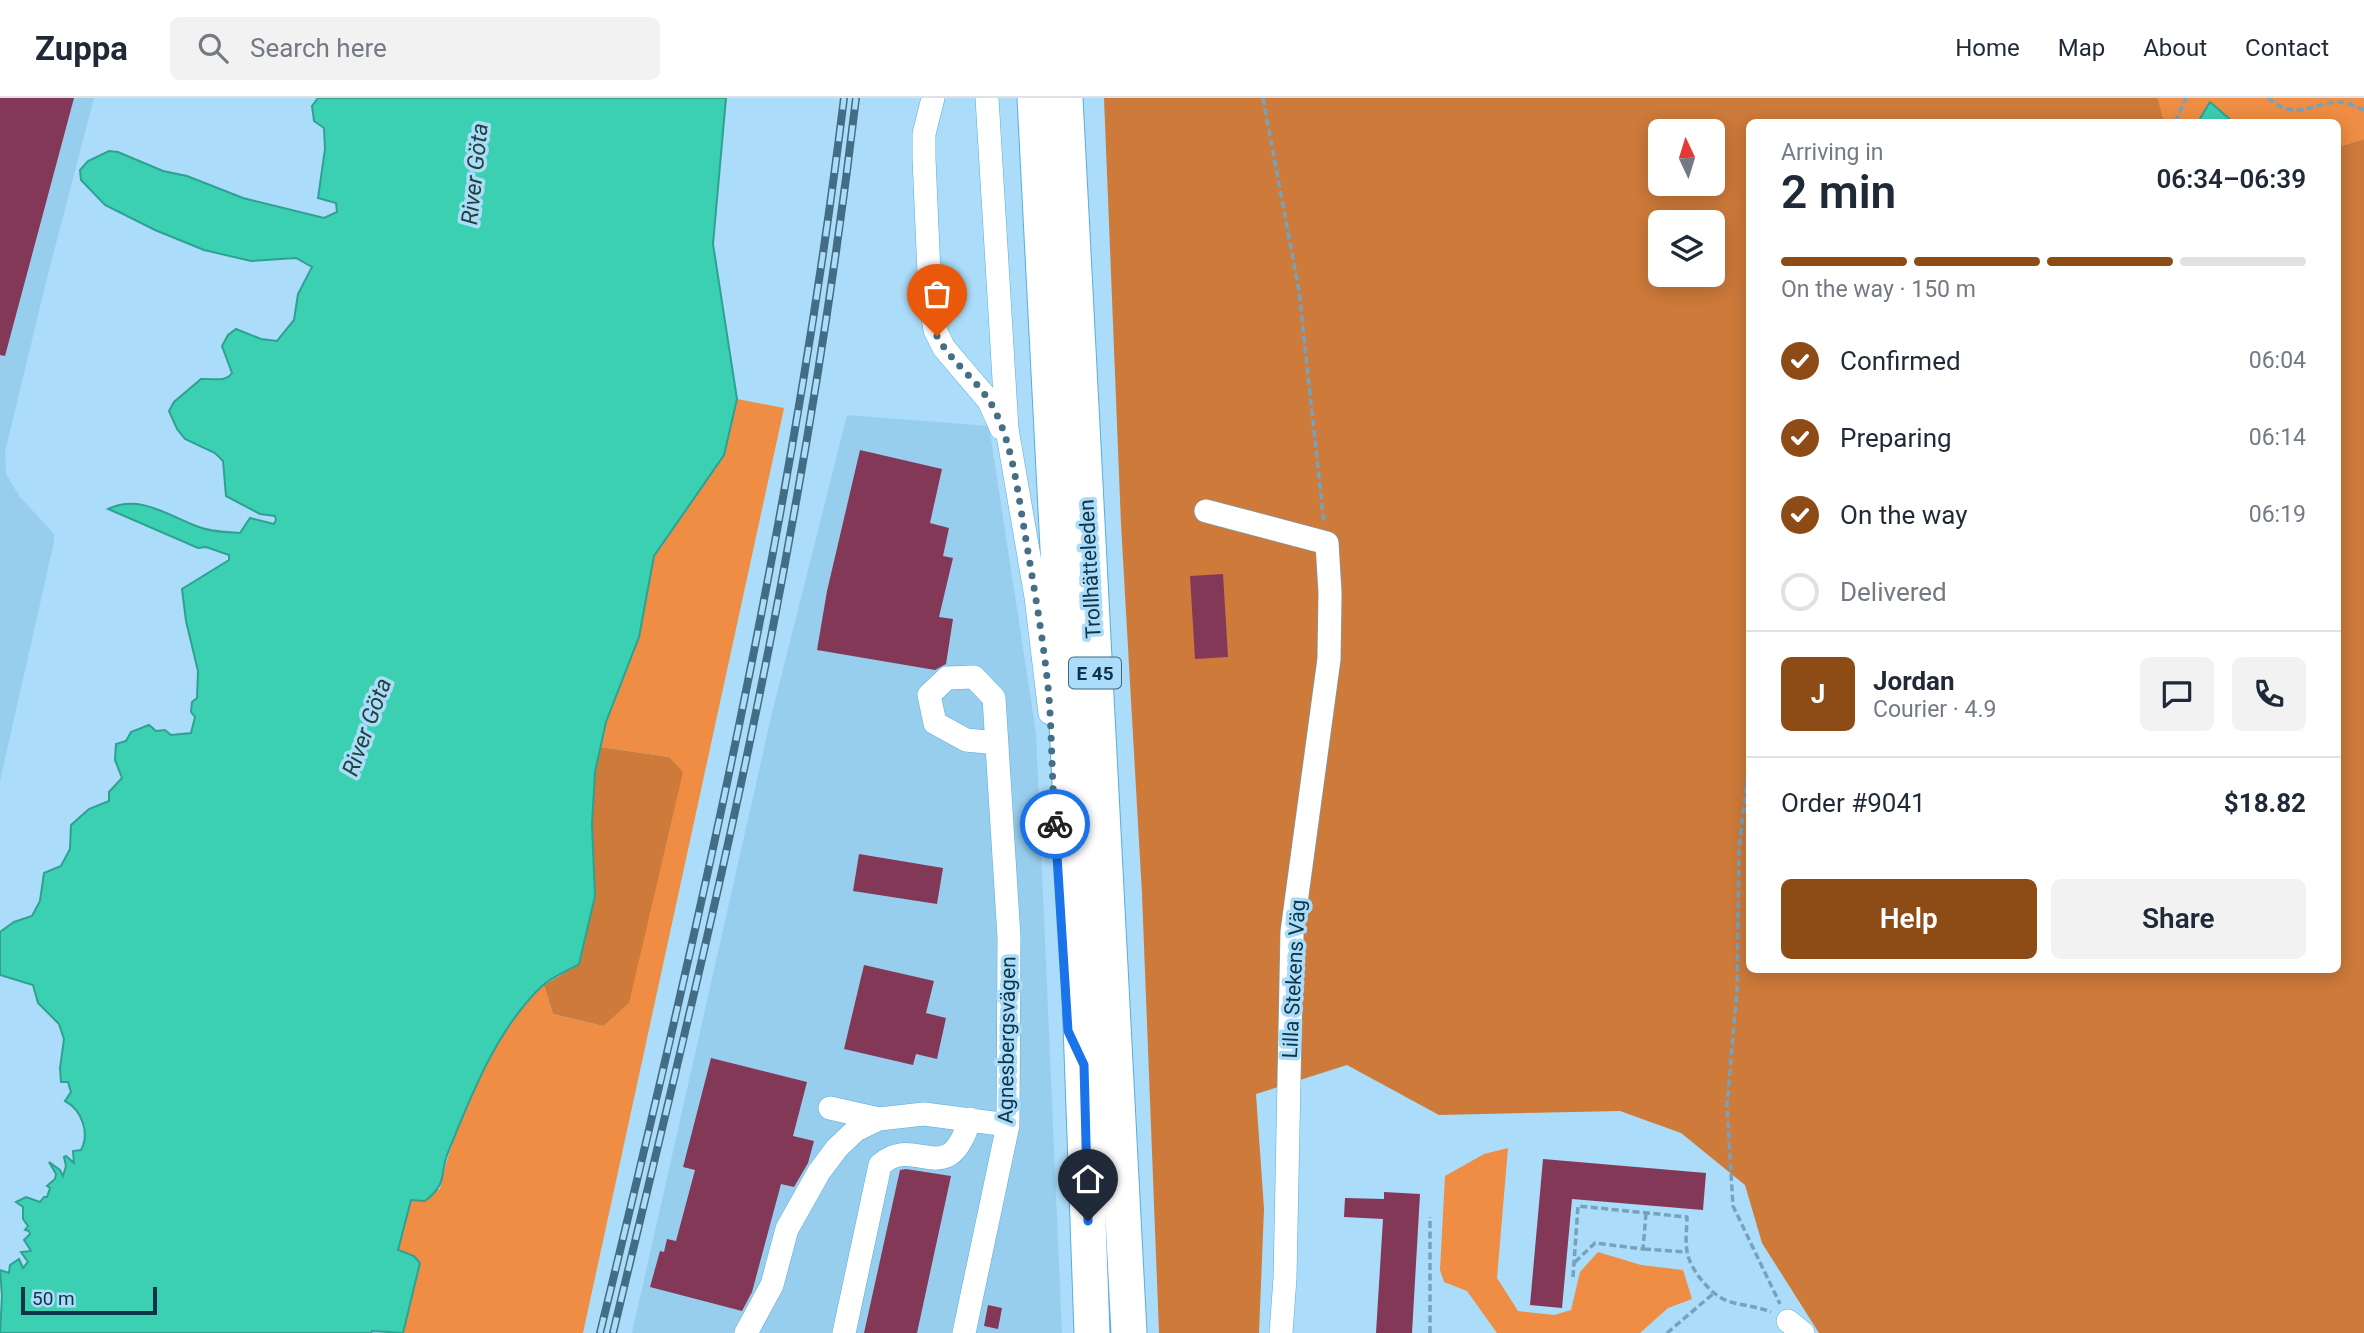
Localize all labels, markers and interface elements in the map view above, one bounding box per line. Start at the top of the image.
search box [170,17,660,80]
text: Zuppa [35,29,128,68]
icon: search [194,29,232,67]
text: Search here [250,33,387,63]
text: Home [1955,34,2020,62]
text: Map [2058,34,2105,62]
text: About [2143,34,2207,62]
text: Contact [2245,34,2329,62]
north arrow [1648,119,1726,196]
map controls [1648,119,1725,287]
water label: River Göta [456,122,494,226]
text: Arriving in [1781,139,1884,166]
text: 06:34–06:39 [2156,164,2306,194]
text: 2 min [1781,165,1896,219]
button: layers [1648,210,1725,287]
pin [907,264,967,336]
icon: bag [918,275,956,313]
text: On the way · 150 m [1781,276,1976,303]
icon: check [1781,342,1819,380]
text: Confirmed [1840,346,1961,376]
text: 06:04 [2249,347,2306,374]
icon: check [1781,419,1819,457]
text: Preparing [1840,423,1952,453]
text: 06:14 [2249,424,2306,451]
icon: check [1781,496,1819,534]
street label: Trollhätteleden [1074,499,1106,639]
text: On the way [1840,500,1968,530]
text: 06:19 [2249,501,2306,528]
text: Delivered [1840,577,1947,607]
button: chat [2140,657,2214,731]
button: phone [2232,657,2306,731]
road number: E 45 [1069,658,1121,688]
text: Jordan [1873,666,1955,696]
water label: River Göta [337,674,397,780]
text: J [1811,679,1825,709]
text: Courier · 4.9 [1873,696,1996,723]
text: Order #9041 [1781,788,1926,818]
text: $18.82 [2224,788,2306,818]
courier [1020,789,1090,859]
icon: bike [1036,805,1074,843]
button: Help [1781,879,2037,959]
button: Share [2051,879,2306,959]
street label: Lilla Stekens Väg [1278,899,1310,1059]
street label: Agnesbergsvägen [994,956,1020,1124]
pin [1058,1149,1118,1221]
icon: home [1069,1160,1107,1198]
scale bar [21,1284,158,1316]
text: 50 m [32,1287,75,1310]

